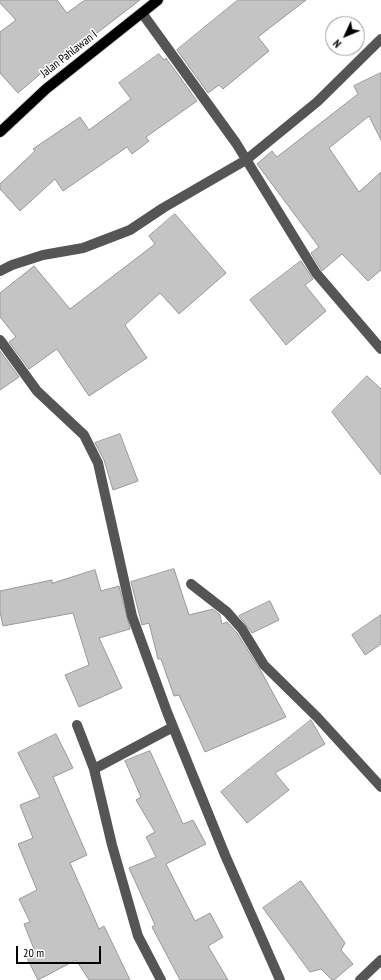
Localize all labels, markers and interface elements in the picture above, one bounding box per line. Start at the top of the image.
north arrow [325,16,365,56]
street label: Jalan Pahlawan I [38,27,100,81]
text: N [330,37,344,51]
scale bar [18,938,103,964]
text: 20 m [23,945,44,960]

